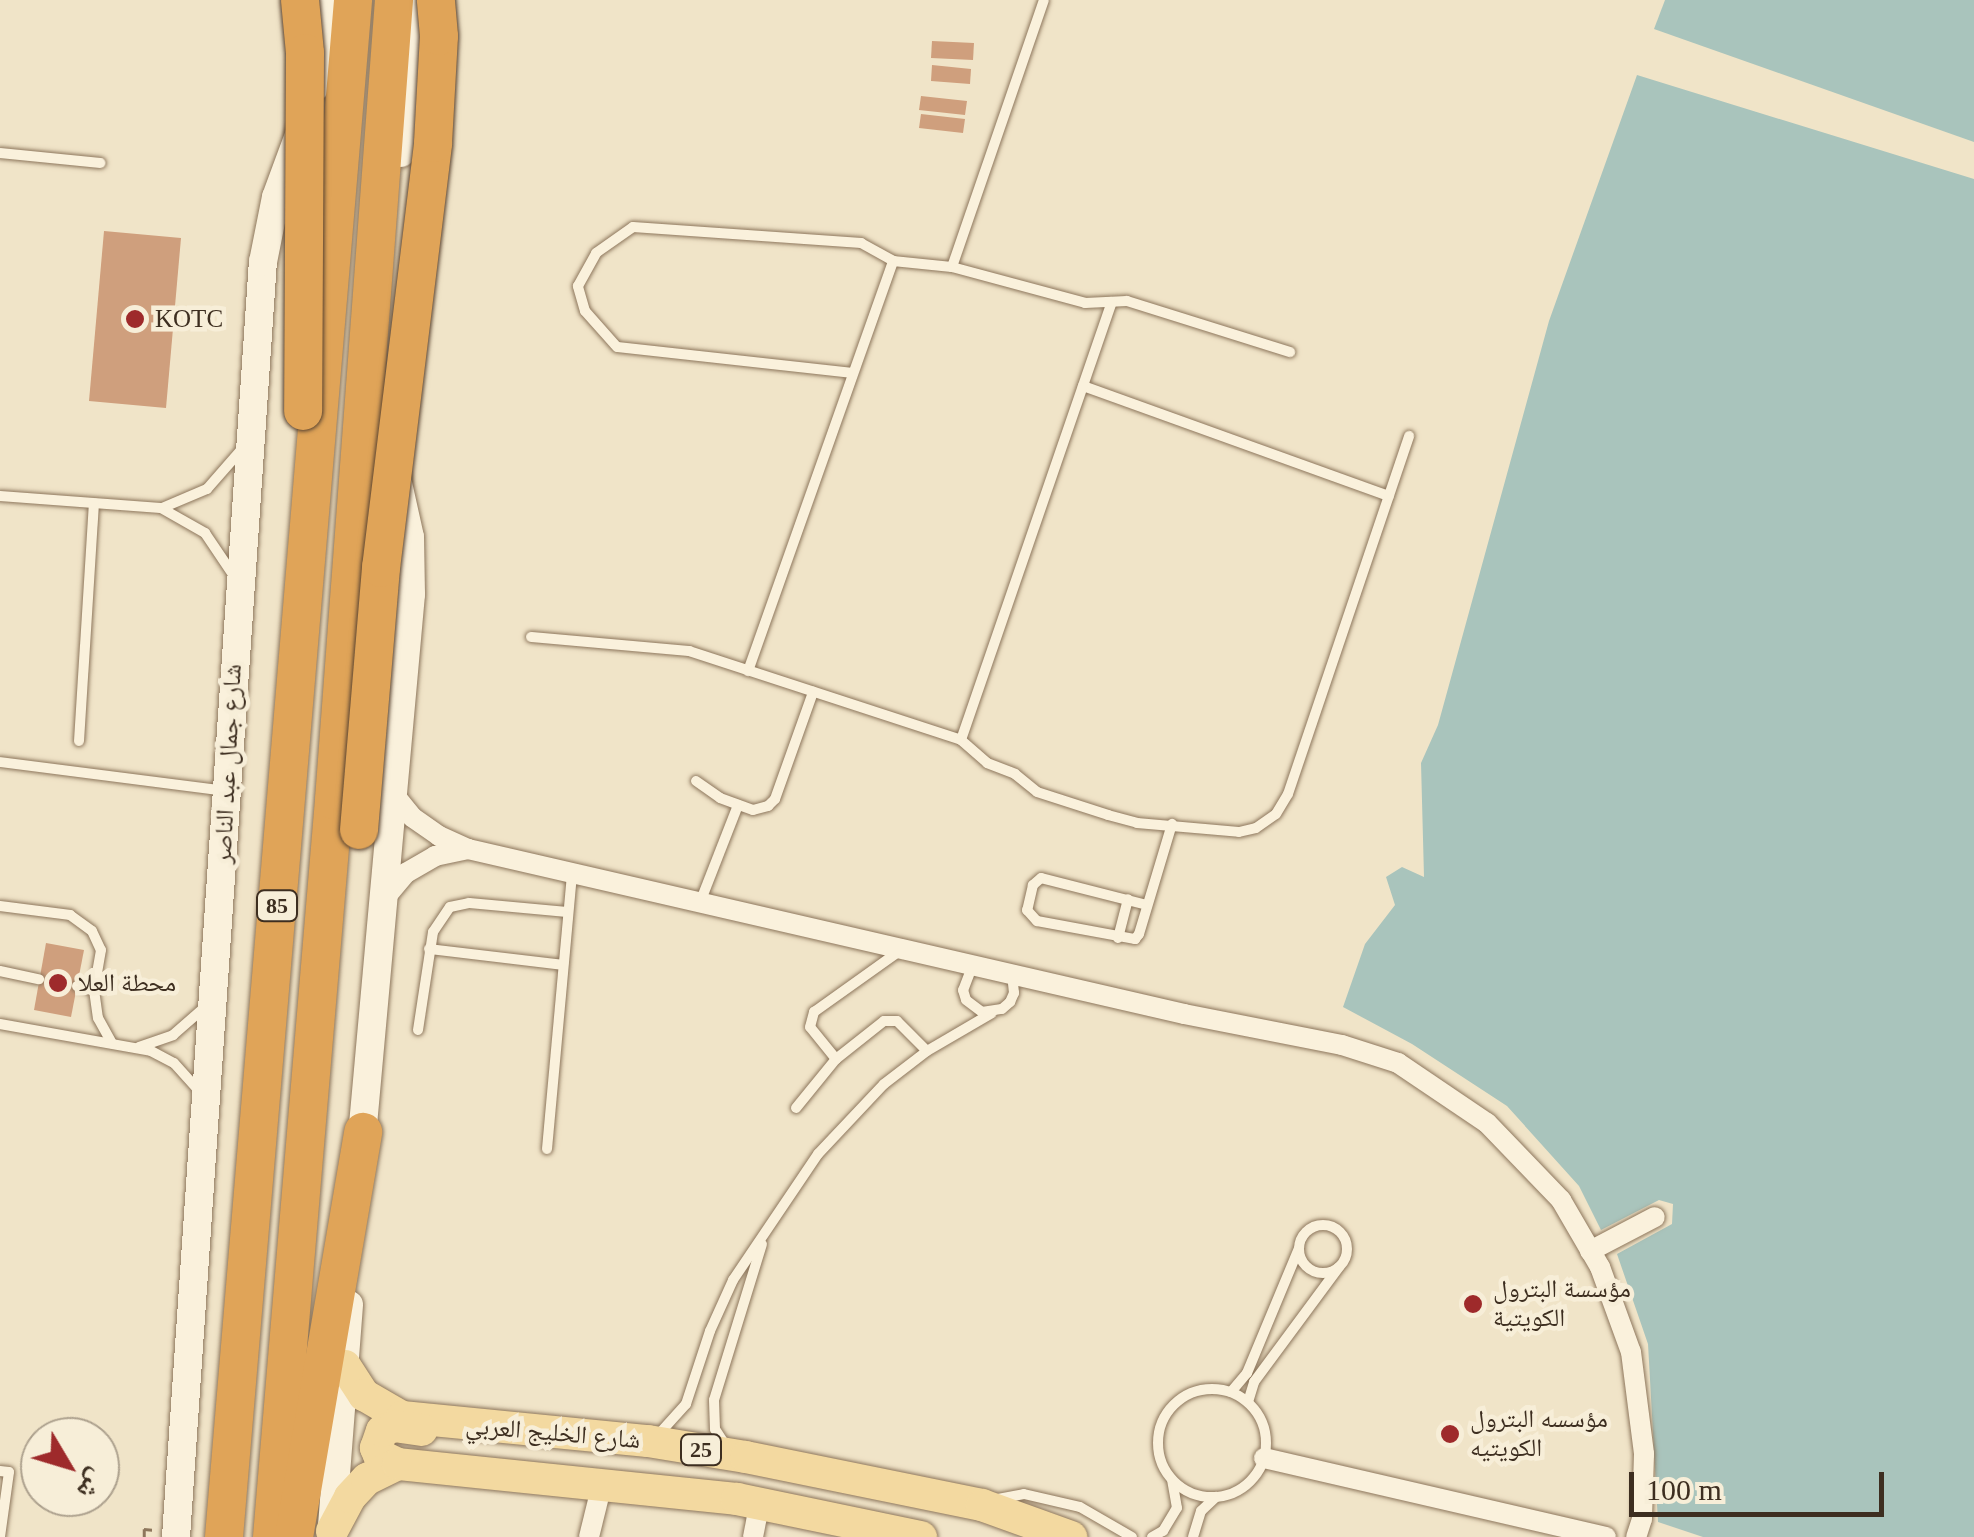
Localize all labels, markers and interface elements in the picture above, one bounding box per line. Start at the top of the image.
place label: KOTC [155,304,223,334]
marker: KOTC [124,308,146,330]
street label: شارع جمال عبد الناصر [208,663,248,865]
road number: 85 [254,889,300,923]
place label: محطة العلا [78,968,176,998]
marker: محطة العلا [47,972,69,994]
place label: مؤسسة البترول الكويتية [1493,1275,1631,1334]
marker: مؤسسة البترول الكويتية [1462,1293,1484,1315]
place label: مؤسسه البترول الكويتيه [1470,1405,1608,1464]
street label: شارع الخليج العربي [464,1410,642,1456]
north arrow [20,1417,120,1517]
marker: مؤسسه البترول الكويتيه [1439,1423,1461,1445]
road number: 25 [678,1433,724,1467]
scale bar [1634,1452,1889,1514]
text: ش [71,1463,114,1506]
text: 100 m [1646,1473,1722,1506]

